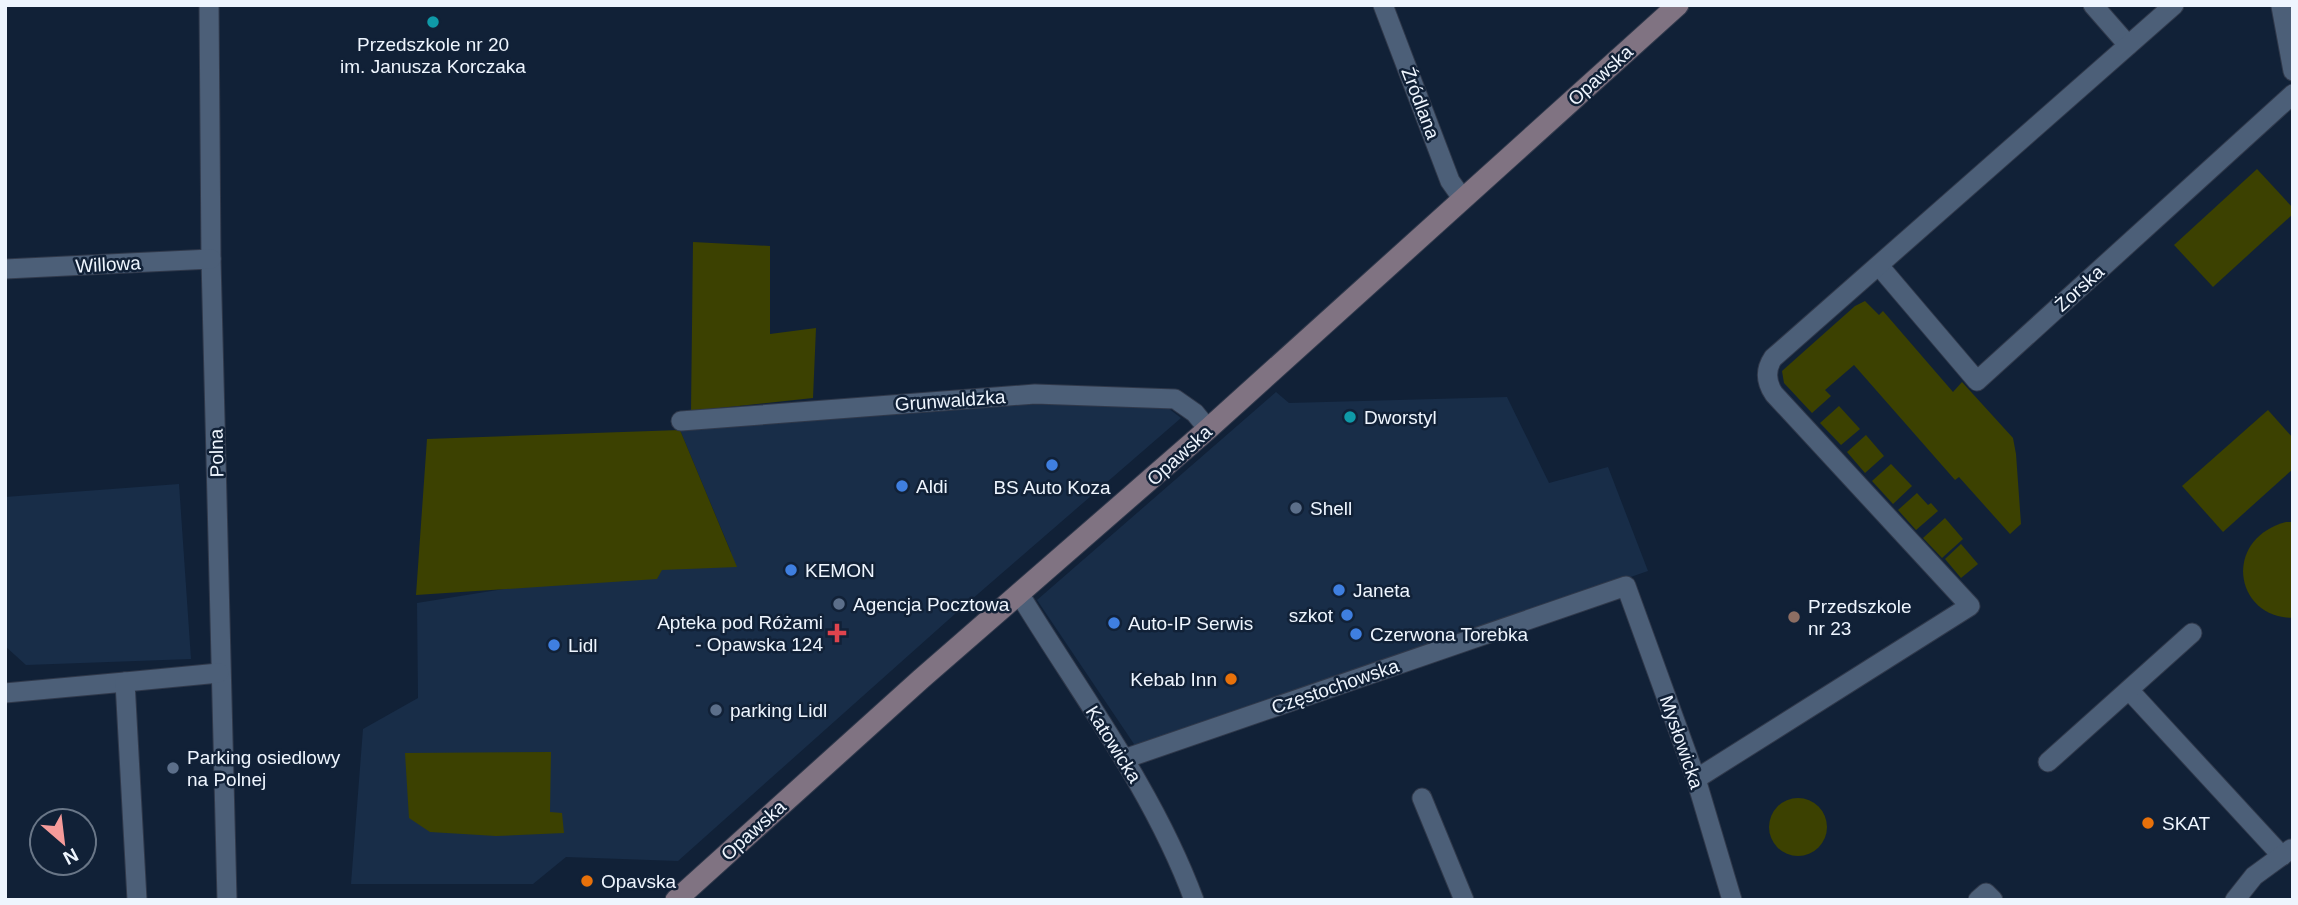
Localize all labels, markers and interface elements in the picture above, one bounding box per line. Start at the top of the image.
marker: Przedszkole nr 20 im. Janusza Korczaka [425,14,441,30]
place label: Przedszkole nr 20 im. Janusza Korczaka [340,34,526,77]
street label: Opawska [1564,41,1637,110]
street label: Źródlana [1397,64,1444,142]
street label: Willowa [75,252,142,277]
street label: Żorska [2051,261,2108,316]
street label: Grunwaldzka [894,386,1007,415]
place label: Dworstyl [1364,407,1437,428]
marker: Dworstyl [1342,409,1358,425]
street label: Opawska [1143,421,1216,490]
street label: Polna [206,428,227,477]
marker: BS Auto Koza [1044,457,1060,473]
place label: Aldi [916,476,948,497]
place label: BS Auto Koza [993,477,1111,498]
marker: Aldi [894,478,910,494]
place label: Shell [1310,498,1352,519]
marker: Shell [1288,500,1304,516]
place label: KEMON [805,560,875,581]
marker: KEMON [783,562,799,578]
place label: Janeta [1353,580,1410,601]
marker: Janeta [1331,582,1347,598]
place label: Agencja Pocztowa [853,594,1010,615]
marker: Agencja Pocztowa [831,596,847,612]
place label: Przedszkole nr 23 [1808,596,1912,639]
place label: szkot [1289,605,1334,626]
marker: szkot [1339,607,1355,623]
marker: Przedszkole nr 23 [1786,609,1802,625]
place label: Apteka pod Różami - Opawska 124 [657,612,823,655]
place label: Auto-IP Serwis [1128,613,1253,634]
marker: Auto-IP Serwis [1106,615,1122,631]
place label: Czerwona Torebka [1370,624,1529,645]
marker: Apteka pod Różami - Opawska 124 [829,625,845,641]
marker: Czerwona Torebka [1348,626,1364,642]
place label: Lidl [568,635,598,656]
marker: Lidl [546,637,562,653]
street label: Częstochowska [1269,655,1402,718]
place label: Kebab Inn [1130,669,1217,690]
marker: Kebab Inn [1223,671,1239,687]
street label: Mysłowicka [1656,693,1707,792]
place label: parking Lidl [730,700,827,721]
marker: parking Lidl [708,702,724,718]
street label: Katowicka [1082,702,1146,787]
place label: Parking osiedlowy na Polnej [187,747,341,790]
marker: Parking osiedlowy na Polnej [165,760,181,776]
street label: Opawska [717,796,790,865]
north arrow [28,807,98,877]
place label: SKAT [2162,813,2211,834]
marker: SKAT [2140,815,2156,831]
text: N [60,844,82,869]
place label: Opavska [601,871,676,892]
marker: Opavska [579,873,595,889]

